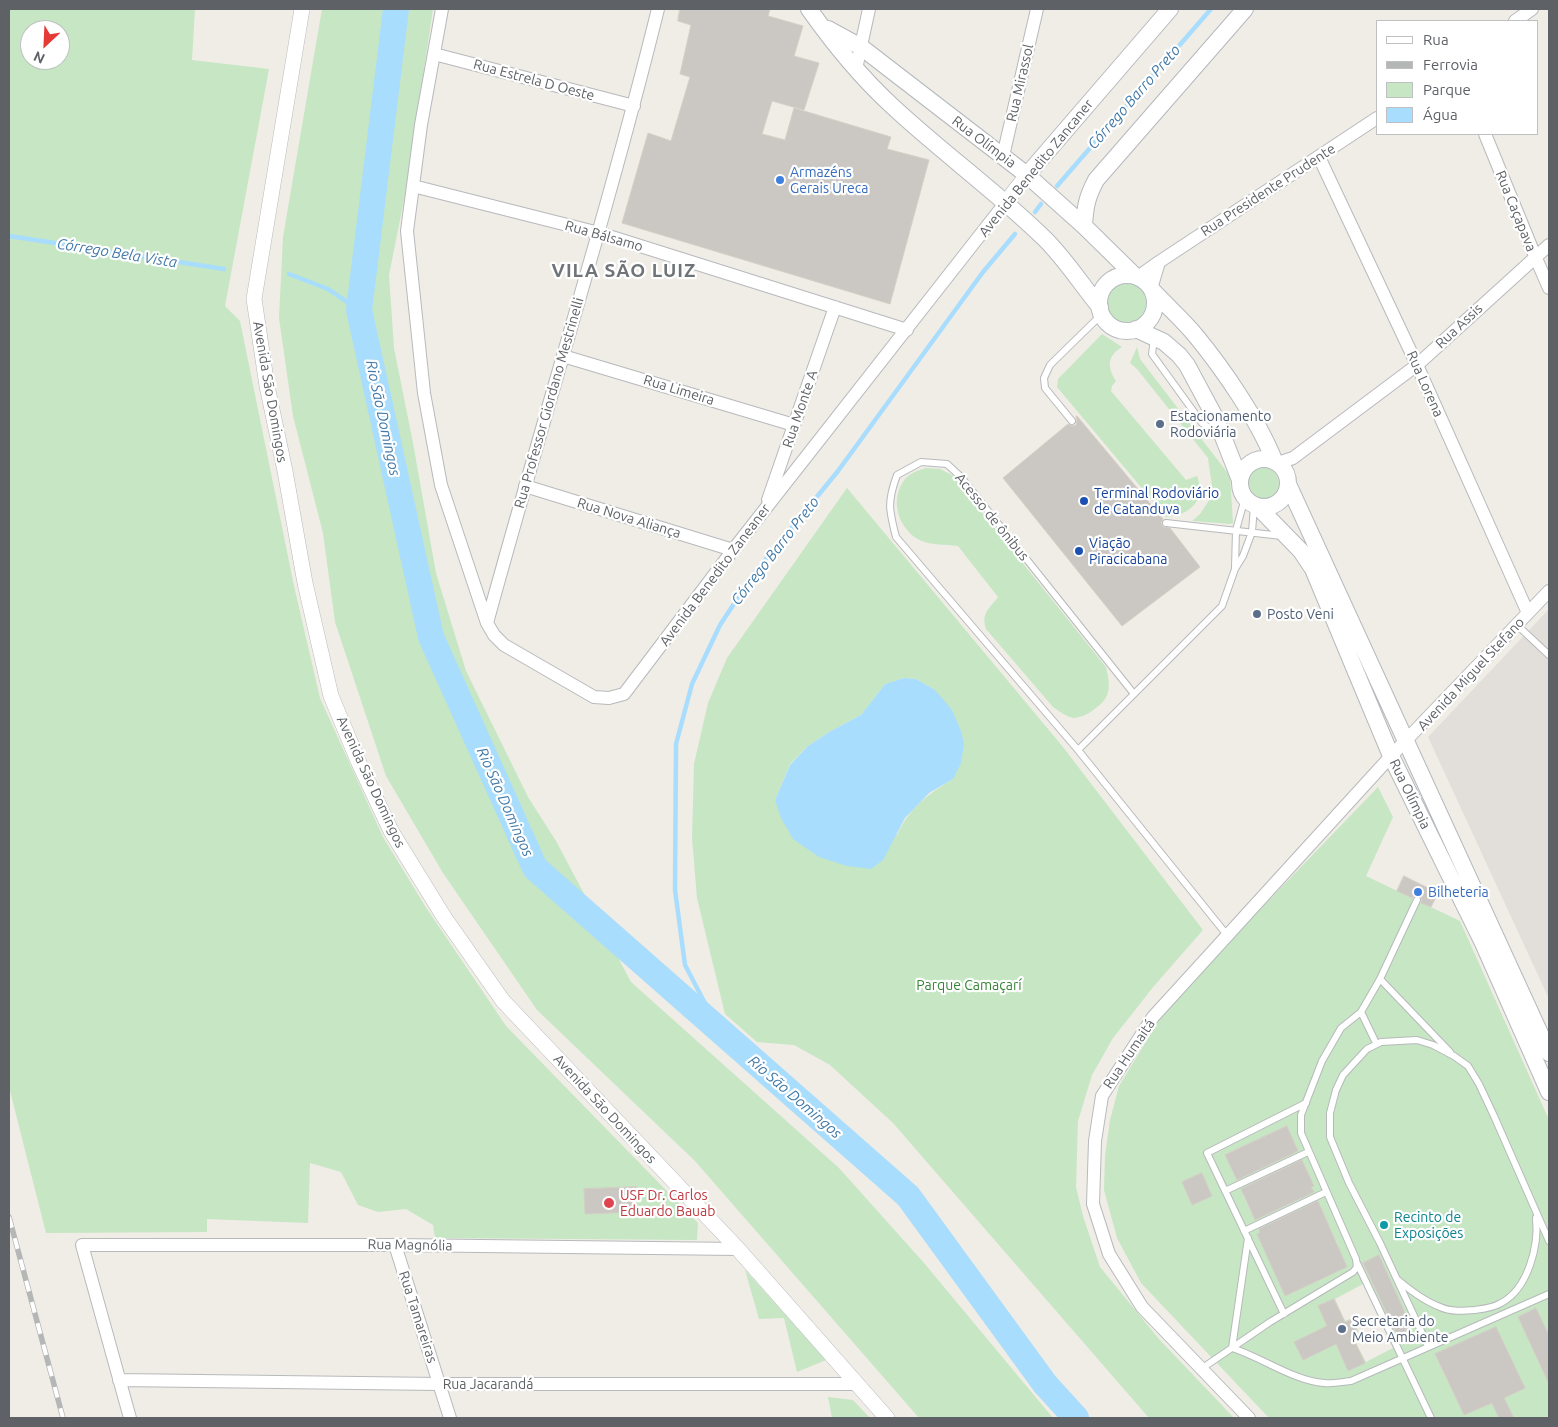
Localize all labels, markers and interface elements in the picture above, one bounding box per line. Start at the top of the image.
north arrow [20,20,70,70]
legend [1376,20,1538,135]
text: Rua [1423,31,1449,48]
water label: Córrego Barro Preto [1084,41,1184,153]
street label: Rua Mirassol [1003,43,1037,123]
text: N [31,48,47,67]
street label: Rua Estrela D Oeste [472,56,596,104]
text: Ferrovia [1423,56,1478,73]
text: Parque [1423,81,1471,98]
street label: Avenida Benedito Zancaner [975,96,1097,240]
text: Água [1423,106,1458,123]
street label: Rua Olímpia [949,112,1019,172]
street label: Rua Presidente Prudente [1198,140,1338,240]
place label: Armazéns Gerais Ureca [790,164,868,196]
street label: Rua Caçapava [1492,168,1540,254]
marker: Armazéns Gerais Ureca [774,174,786,186]
street label: Rua Bálsamo [563,217,645,255]
water label: Córrego Bela Vista [56,235,178,271]
district label: VILA SÃO LUIZ [550,260,698,282]
street label: Rua Professor Giordano Mestrinelli [511,296,587,510]
street label: Rua Assis [1432,300,1486,352]
street label: Avenida São Domingos [249,320,291,464]
street label: Rua Lorena [1403,348,1447,420]
water label: Rio São Domingos [362,359,404,477]
street label: Rua Monte A [779,368,821,450]
street label: Rua Limeira [641,371,717,409]
place label: Estacionamento Rodoviária [1170,408,1271,441]
marker: Estacionamento Rodoviária [1154,418,1166,430]
street label: Acesso de ônibus [952,470,1032,564]
place label: Terminal Rodoviário de Catanduva [1094,485,1219,518]
water label: Córrego Barro Preto [727,493,823,609]
street label: Rua Nova Aliança [575,494,683,542]
marker: Terminal Rodoviário de Catanduva [1078,495,1090,507]
street label: Avenida Benedito Zaneaner [656,501,774,649]
place label: Viação Piracicabana [1089,535,1167,568]
marker: Viação Piracicabana [1073,545,1085,557]
place label: Posto Veni [1267,606,1334,622]
marker: Posto Veni [1251,608,1263,620]
street label: Avenida Miguel Stefano [1414,614,1528,734]
street label: Avenida São Domingos [333,714,409,850]
water label: Rio São Domingos [473,745,537,859]
street label: Rua Olímpia [1386,756,1434,832]
place label: Bilheteria [1428,884,1489,900]
marker: Bilheteria [1412,886,1424,898]
park label: Parque Camaçarí [916,977,1022,993]
street label: Rua Humaitá [1100,1016,1158,1092]
street label: Avenida São Domingos [550,1051,660,1167]
water label: Rio São Domingos [745,1052,845,1142]
place label: USF Dr. Carlos Eduardo Bauab [620,1187,715,1220]
marker: USF Dr. Carlos Eduardo Bauab [602,1196,616,1210]
place label: Recinto de Exposições [1394,1209,1463,1242]
marker: Recinto de Exposições [1378,1219,1390,1231]
street label: Rua Magnólia [367,1236,453,1254]
street label: Rua Tamareiras [395,1269,441,1365]
place label: Secretaria do Meio Ambiente [1352,1313,1448,1345]
marker: Secretaria do Meio Ambiente [1336,1323,1348,1335]
street label: Rua Jacarandá [443,1376,533,1392]

